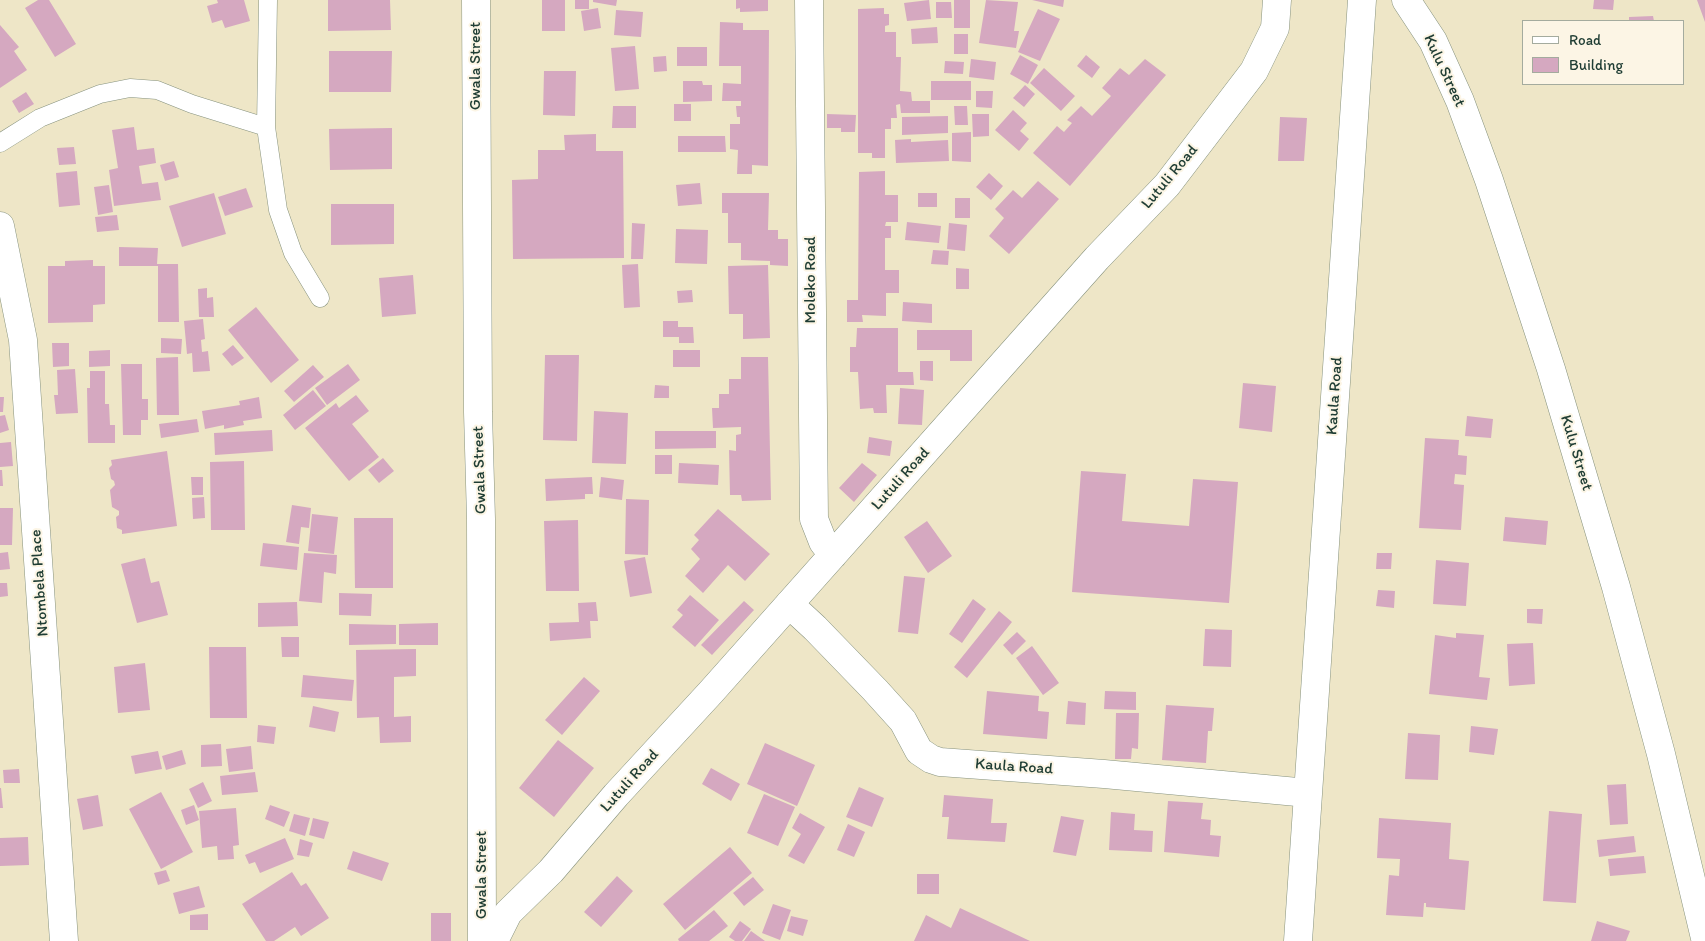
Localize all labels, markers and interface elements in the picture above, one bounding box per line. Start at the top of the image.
legend [1522,20,1685,85]
street label: Gwala Street [466,22,486,110]
text: Road [1569,31,1601,49]
street label: Kulu Street [1419,32,1469,110]
text: Building [1569,56,1623,74]
street label: Lutuli Road [1138,141,1202,213]
street label: Moleko Road [801,236,821,324]
street label: Kaula Road [1323,356,1347,436]
street label: Kulu Street [1555,413,1597,493]
street label: Gwala Street [469,425,491,515]
street label: Lutuli Road [868,444,934,514]
street label: Ntombela Place [27,529,53,637]
street label: Lutuli Road [597,746,663,816]
street label: Kaula Road [974,755,1054,779]
street label: Gwala Street [472,831,492,919]

